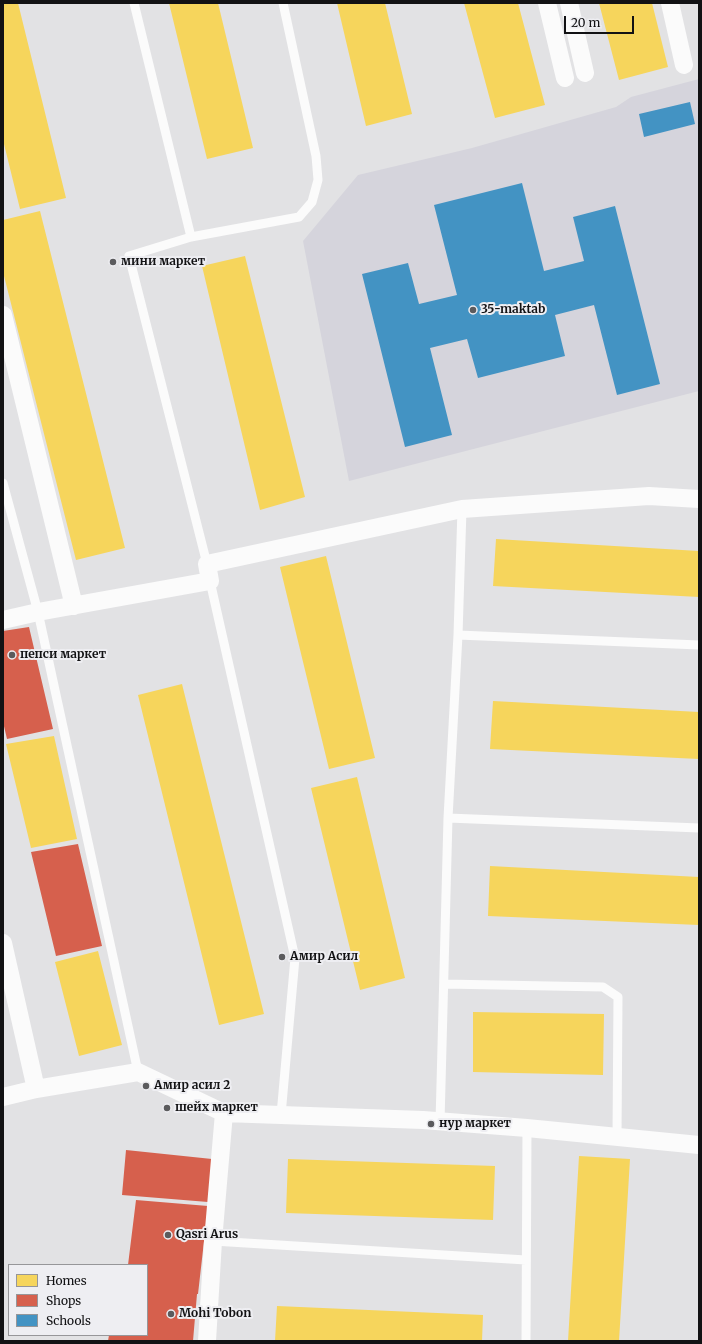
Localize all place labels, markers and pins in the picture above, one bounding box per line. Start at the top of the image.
place label: мини маркет [121,255,205,269]
marker: мини маркет [108,257,118,267]
place label: 35-maktab [481,303,545,317]
marker: 35-maktab [468,305,478,315]
place label: пепси маркет [20,648,106,662]
marker: пепси маркет [7,650,17,660]
place label: Амир Асил [290,950,358,964]
marker: Амир Асил [277,952,287,962]
place label: Амир асил 2 [154,1079,230,1093]
marker: Амир асил 2 [141,1081,151,1091]
place label: шейх маркет [175,1101,258,1115]
marker: шейх маркет [162,1103,172,1113]
place label: нур маркет [439,1117,511,1131]
marker: нур маркет [426,1119,436,1129]
place label: Qasri Arus [176,1228,238,1242]
marker: Qasri Arus [163,1230,173,1240]
place label: Mohi Tobon [179,1307,251,1321]
marker: Mohi Tobon [166,1309,176,1319]

